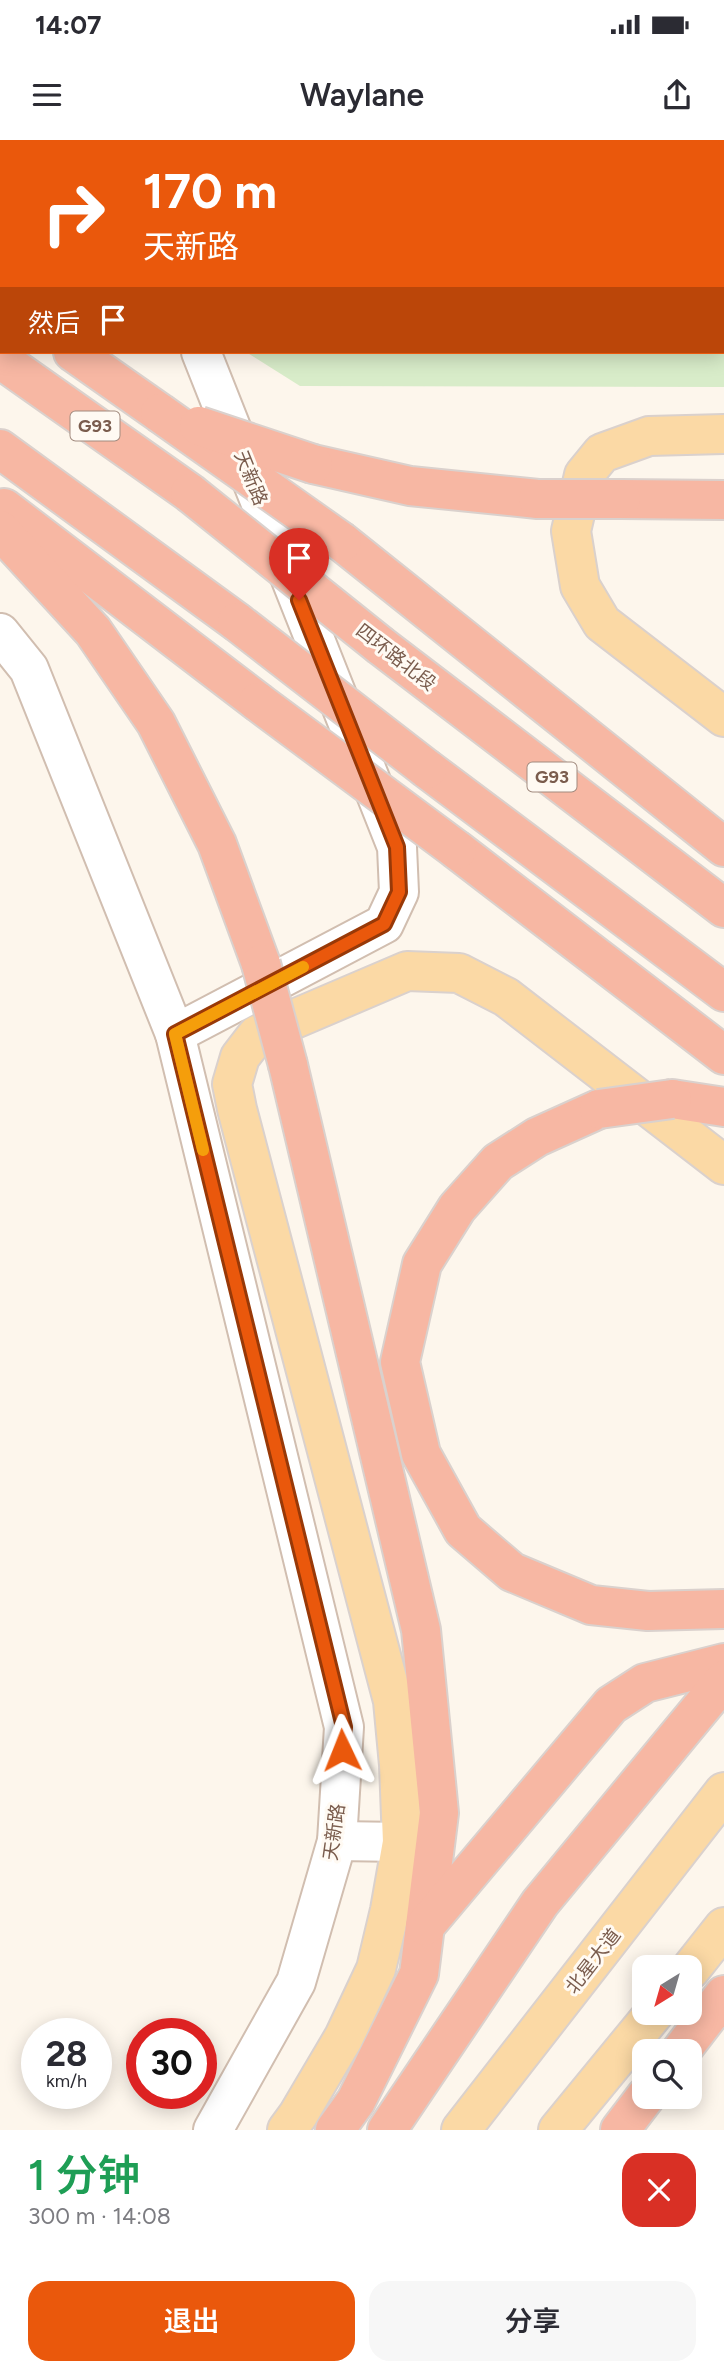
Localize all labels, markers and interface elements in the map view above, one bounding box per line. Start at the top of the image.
text: 14:07 [35,9,102,41]
icon: menu [28,76,66,114]
text: Waylane [300,76,424,114]
icon: share [658,76,696,114]
text: 170 m [143,161,277,220]
icon: right [28,168,119,259]
text: 天新路 [143,228,239,266]
icon: arrive [94,301,132,339]
text: 然后 [28,307,80,339]
road number: G93 [70,412,119,440]
street label: 天新路 [230,447,272,509]
pin [269,528,329,600]
icon: arrive [280,539,318,577]
street label: 四环路北段 [351,619,441,695]
road number: G93 [528,762,576,792]
position arrow [305,1713,379,1787]
street label: 天新路 [319,1802,349,1862]
street label: 北星大道 [561,1924,625,1998]
north arrow [632,1955,702,2025]
map controls [632,1955,702,2109]
speed limit sign: 30 [126,2018,217,2109]
text: 28 [46,2033,87,2075]
button: search [632,2039,702,2109]
text: km/h [46,2070,87,2092]
text: 1 分钟 [28,2150,140,2201]
button: close [622,2153,696,2227]
text: 300 m · 14:08 [28,2202,171,2230]
button: 退出 [28,2281,355,2361]
button: 分享 [369,2281,696,2361]

